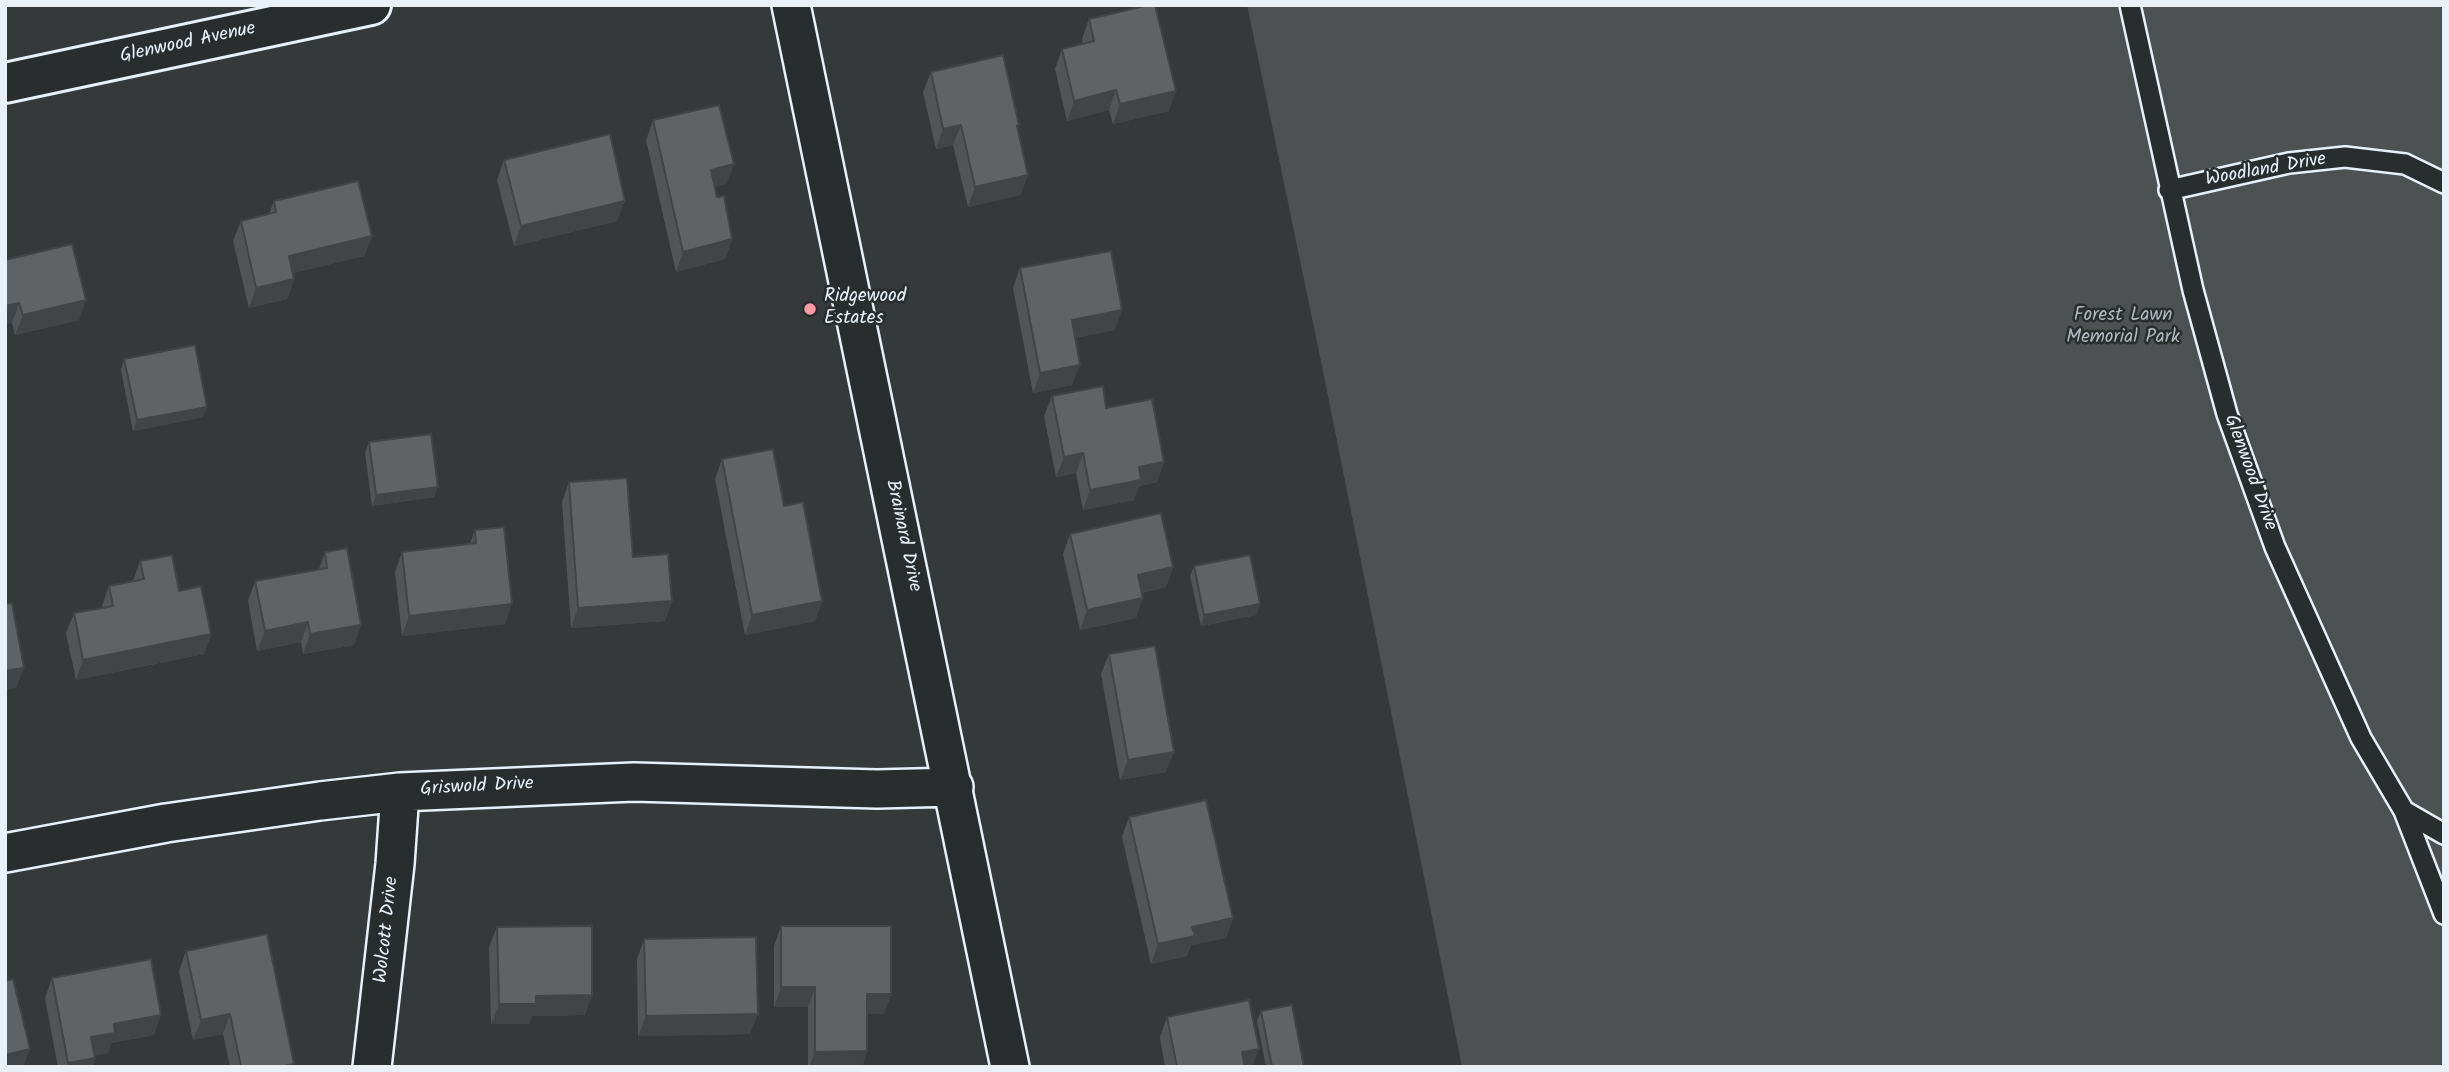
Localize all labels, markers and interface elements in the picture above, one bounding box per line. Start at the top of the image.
street label: Glenwood Avenue [118,19,258,69]
street label: Woodland Drive [2204,149,2328,193]
place label: Ridgewood Estates [824,287,906,331]
marker: Ridgewood Estates [802,301,818,317]
park label: Forest Lawn Memorial Park [2066,306,2180,350]
street label: Glenwood Drive [2217,412,2281,534]
street label: Brainard Drive [879,478,925,594]
street label: Griswold Drive [420,774,534,802]
street label: Wolcott Drive [371,876,405,984]

